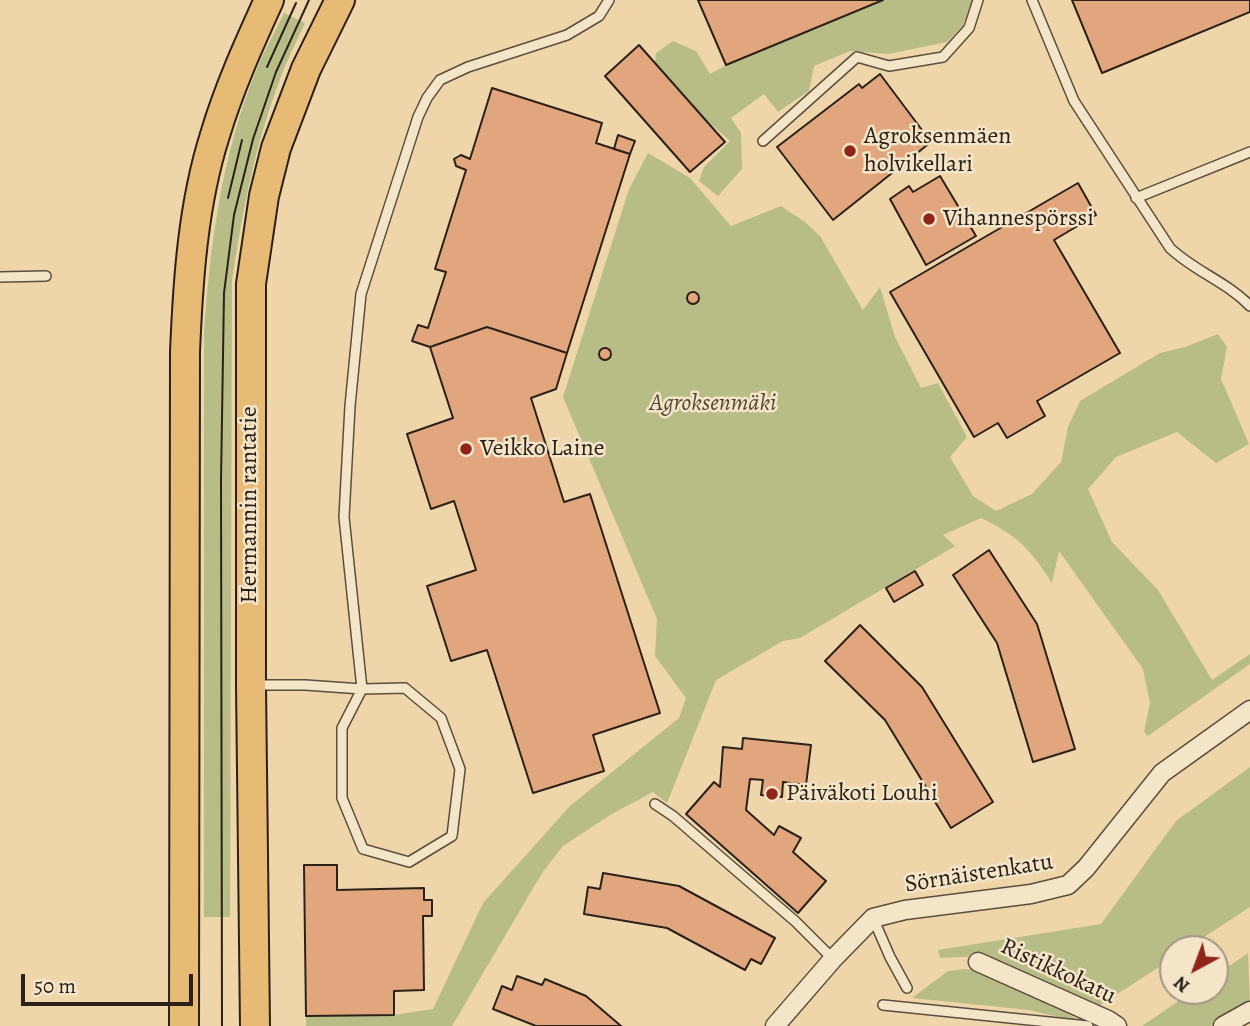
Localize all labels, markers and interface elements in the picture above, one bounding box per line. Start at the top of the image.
place label: Agroksenmäen holvikellari [864,123,1011,179]
marker: Agroksenmäen holvikellari [842,143,858,159]
place label: Vihannespörssi [943,205,1094,233]
marker: Vihannespörssi [921,211,937,227]
park label: Agroksenmäki [650,390,776,418]
street label: Hermannin rantatie [236,406,264,604]
place label: Veikko Laine [480,435,604,463]
marker: Veikko Laine [458,441,474,457]
place label: Päiväkoti Louhi [786,780,938,808]
marker: Päiväkoti Louhi [764,786,780,802]
street label: Sörnäistenkatu [903,848,1055,900]
street label: Ristikkokatu [996,933,1120,1011]
north arrow [1159,935,1229,1005]
scale bar [24,960,196,1004]
text: N [1168,970,1195,999]
text: 50 m [34,972,76,1000]

